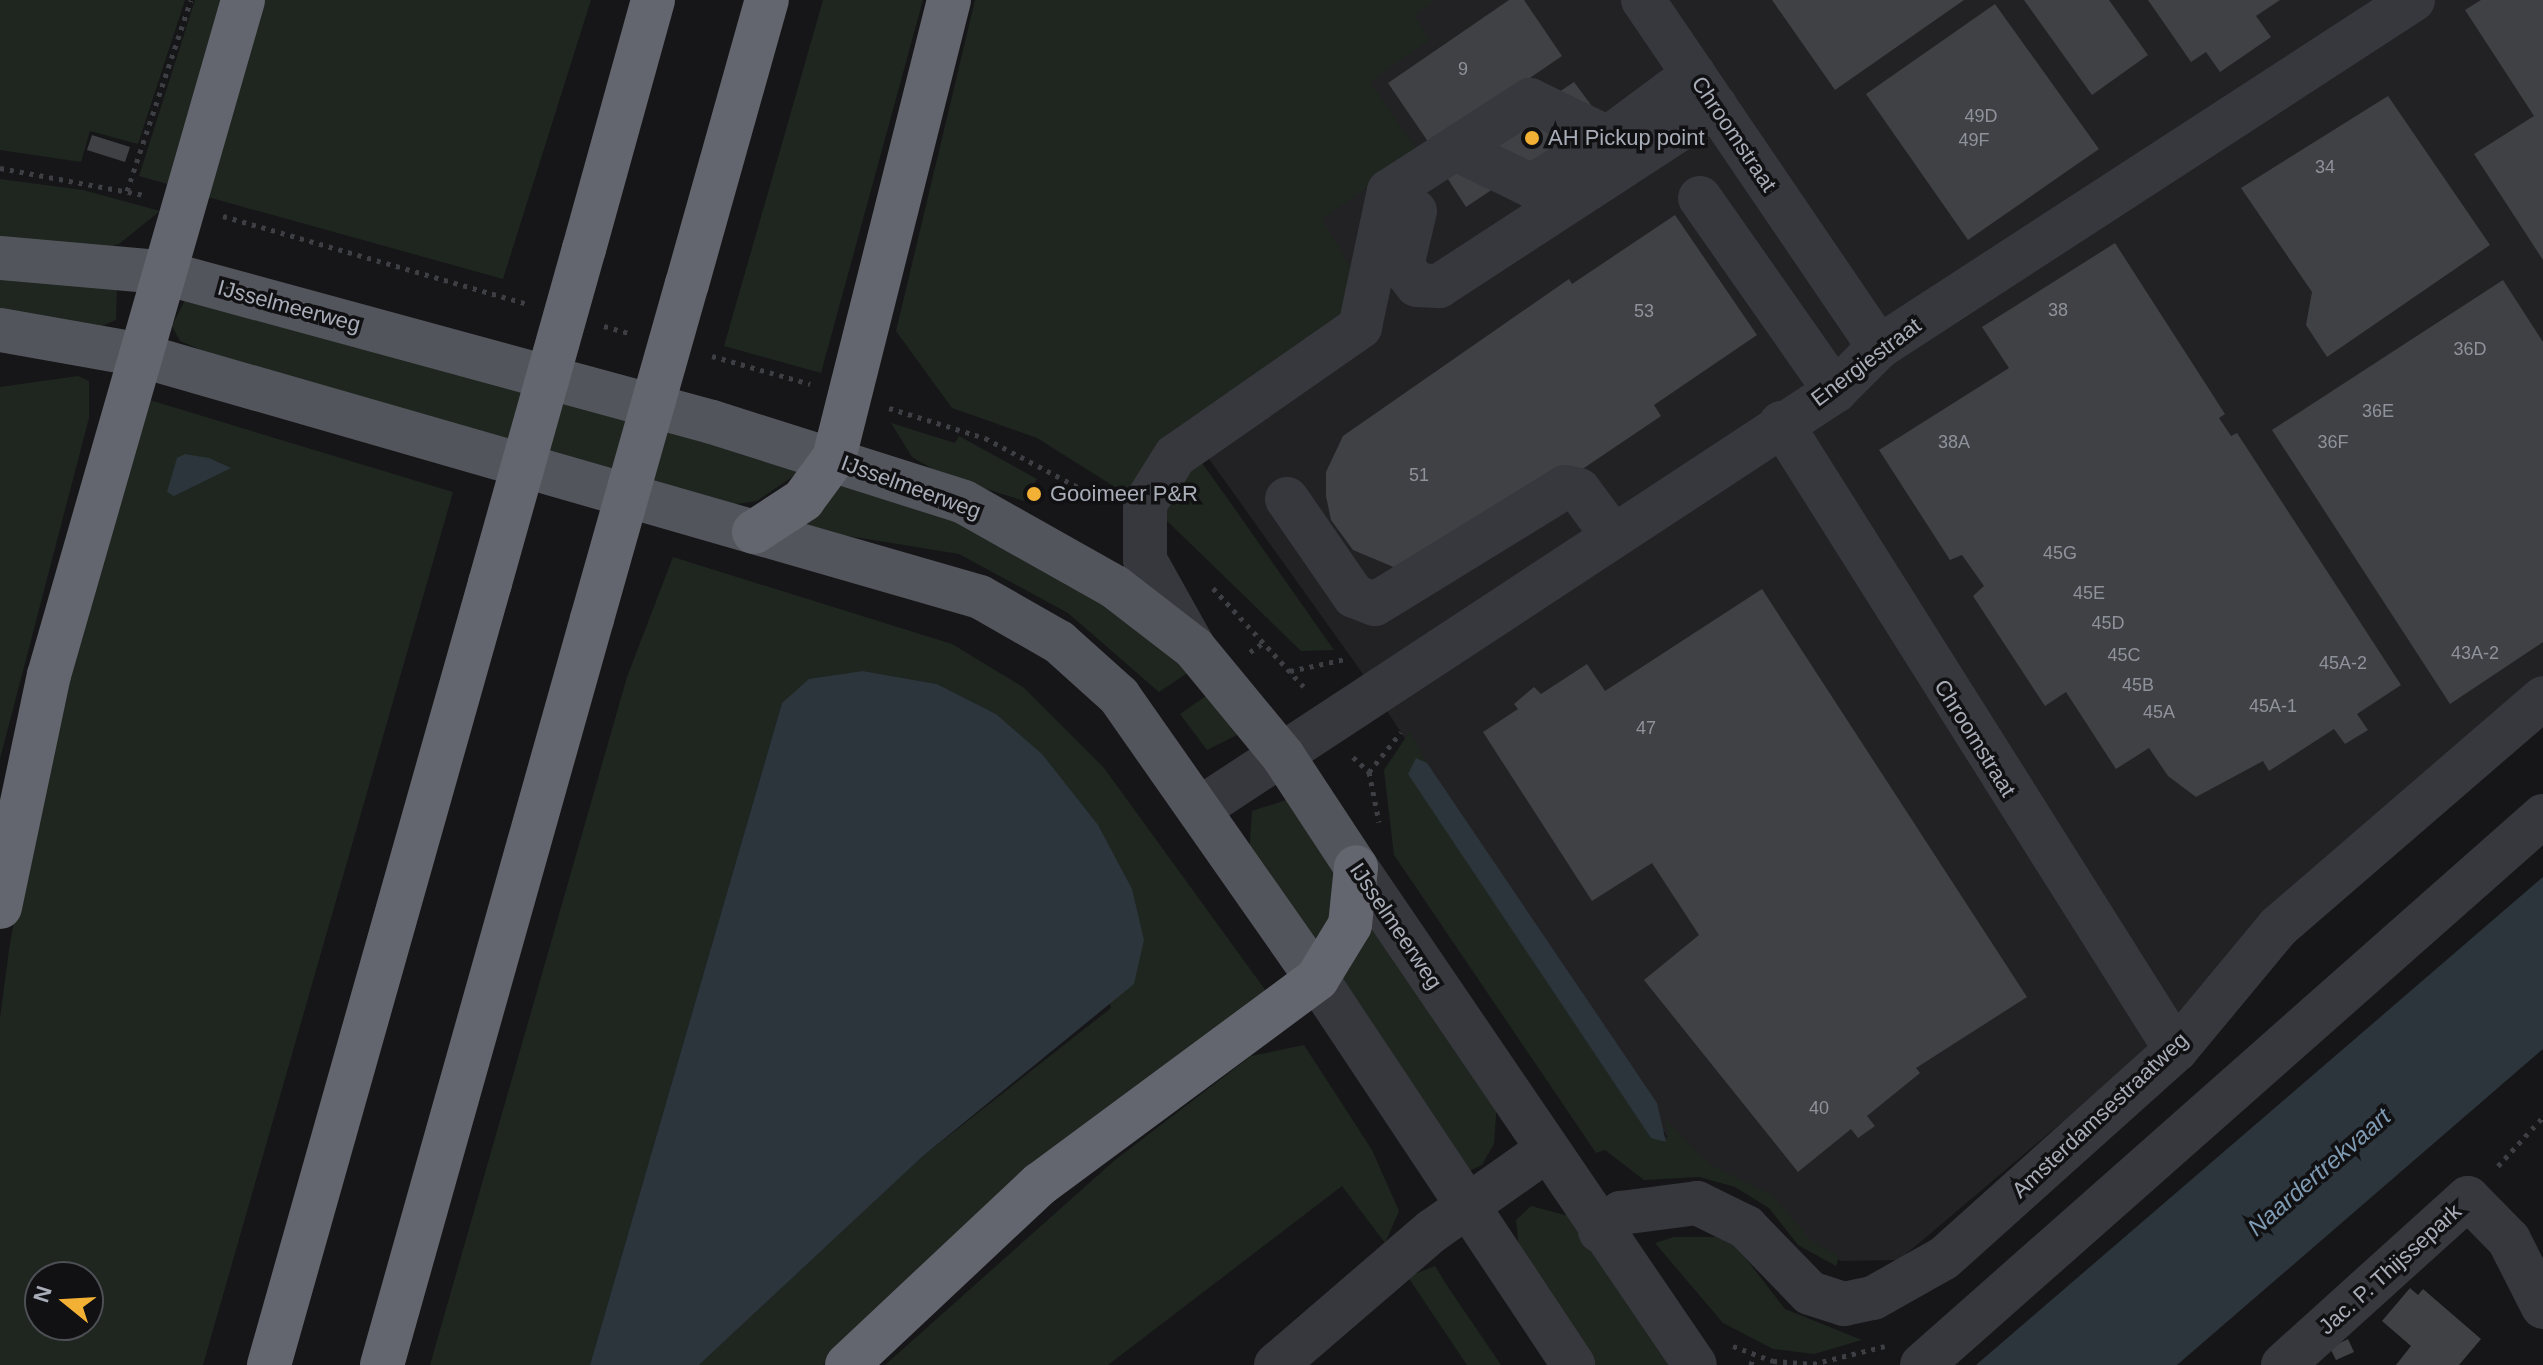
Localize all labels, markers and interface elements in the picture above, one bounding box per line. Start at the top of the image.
house number: 9 [1458,58,1468,80]
street label: Chroomstraat [1686,71,1782,197]
house number: 49D [1964,105,1998,127]
place label: AH Pickup point [1548,125,1705,151]
marker: AH Pickup point [1523,129,1541,147]
house number: 49F [1958,129,1990,151]
house number: 34 [2315,156,2335,178]
street label: IJsselmeerweg [215,274,363,338]
house number: 38 [2048,299,2068,321]
house number: 53 [1634,300,1654,322]
street label: Energiestraat [1806,312,1926,412]
house number: 36D [2453,338,2487,360]
house number: 36E [2362,400,2394,422]
house number: 38A [1938,431,1970,453]
house number: 36F [2317,431,2349,453]
street label: IJsselmeerweg [838,450,984,524]
house number: 51 [1409,464,1429,486]
place label: Gooimeer P&R [1050,481,1198,507]
marker: Gooimeer P&R [1025,485,1043,503]
house number: 45G [2043,542,2077,564]
house number: 45E [2073,582,2105,604]
house number: 45D [2091,612,2125,634]
house number: 43A-2 [2451,642,2499,664]
house number: 45C [2107,644,2141,666]
house number: 45A-2 [2319,652,2367,674]
street label: Chroomstraat [1928,674,2022,802]
house number: 45B [2122,674,2154,696]
house number: 45A-1 [2249,695,2297,717]
house number: 45A [2143,701,2175,723]
house number: 47 [1636,717,1656,739]
street label: IJsselmeerweg [1344,858,1448,994]
street label: Amsterdamsestraatweg [2006,1027,2194,1203]
house number: 40 [1809,1097,1829,1119]
water label: Naardertrekvaart [2242,1102,2396,1242]
street label: Jac. P. Thijssepark [2313,1198,2467,1340]
north arrow [24,1261,104,1341]
text: N [28,1283,57,1305]

